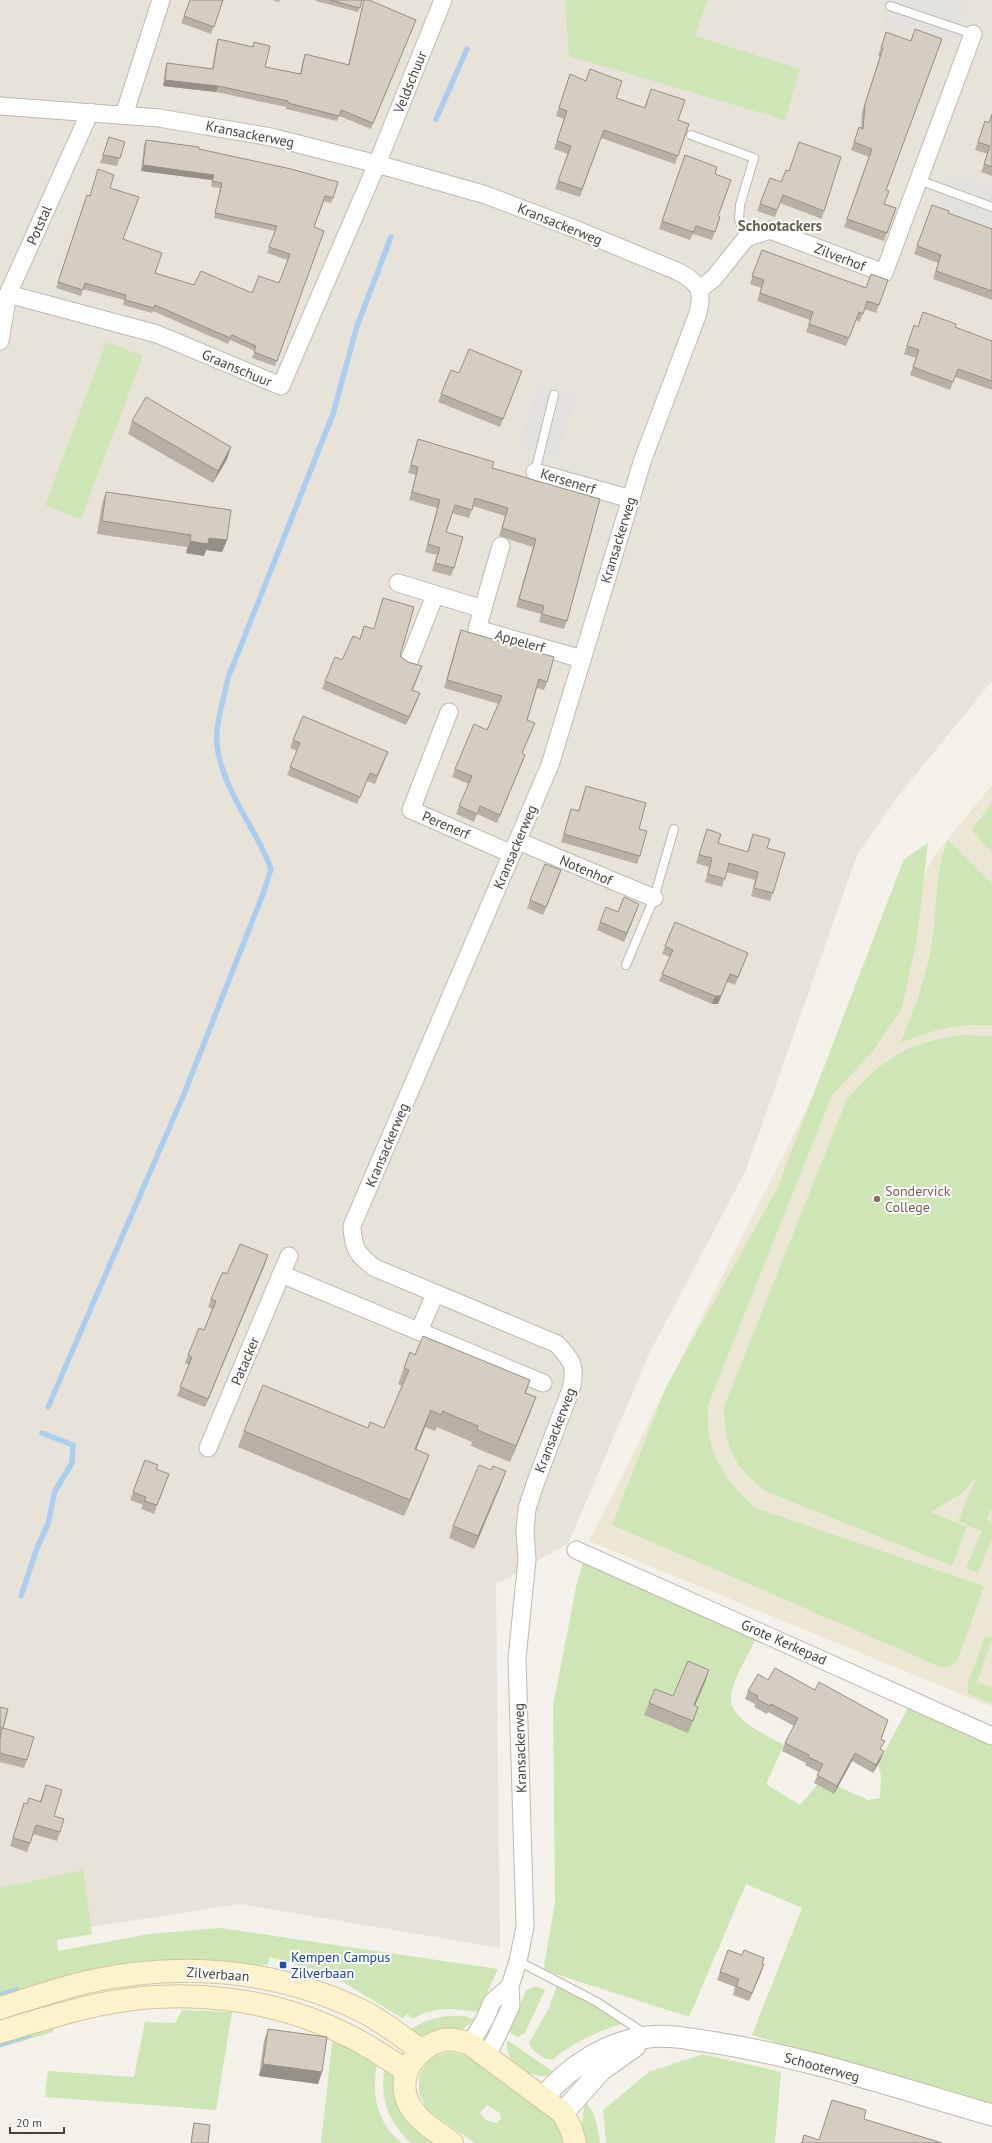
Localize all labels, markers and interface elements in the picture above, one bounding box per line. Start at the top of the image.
street label: Veldschuur [389,48,431,117]
street label: Kransackerweg [204,117,296,151]
street label: Kransackerweg [515,199,605,249]
street label: Potstal [22,202,56,248]
district label: Schootackers [738,216,822,235]
street label: Zilverhof [812,239,869,275]
street label: Graanschuur [199,345,275,391]
street label: Kersenerf [538,464,598,498]
street label: Kransackerweg [596,494,640,586]
street label: Appelerf [493,625,547,657]
street label: Kransackerweg [489,802,541,892]
street label: Perenerf [419,807,473,843]
street label: Notenhof [557,851,616,889]
street label: Kransackerweg [361,1100,413,1190]
place label: Sondervick College [885,1182,951,1216]
marker: Sondervick College [872,1194,882,1204]
street label: Patacker [227,1334,263,1388]
street label: Kransackerweg [531,1385,579,1475]
street label: Grote Kerkepad [738,1615,830,1669]
street label: Kransackerweg [509,1703,531,1793]
place label: Kempen Campus Zilverbaan [291,1948,391,1982]
marker: Kempen Campus Zilverbaan [278,1960,288,1970]
street label: Zilverbaan [186,1963,250,1985]
street label: Schooterweg [782,2048,862,2086]
scale bar [10,2109,64,2135]
text: 20 m [16,2115,42,2130]

